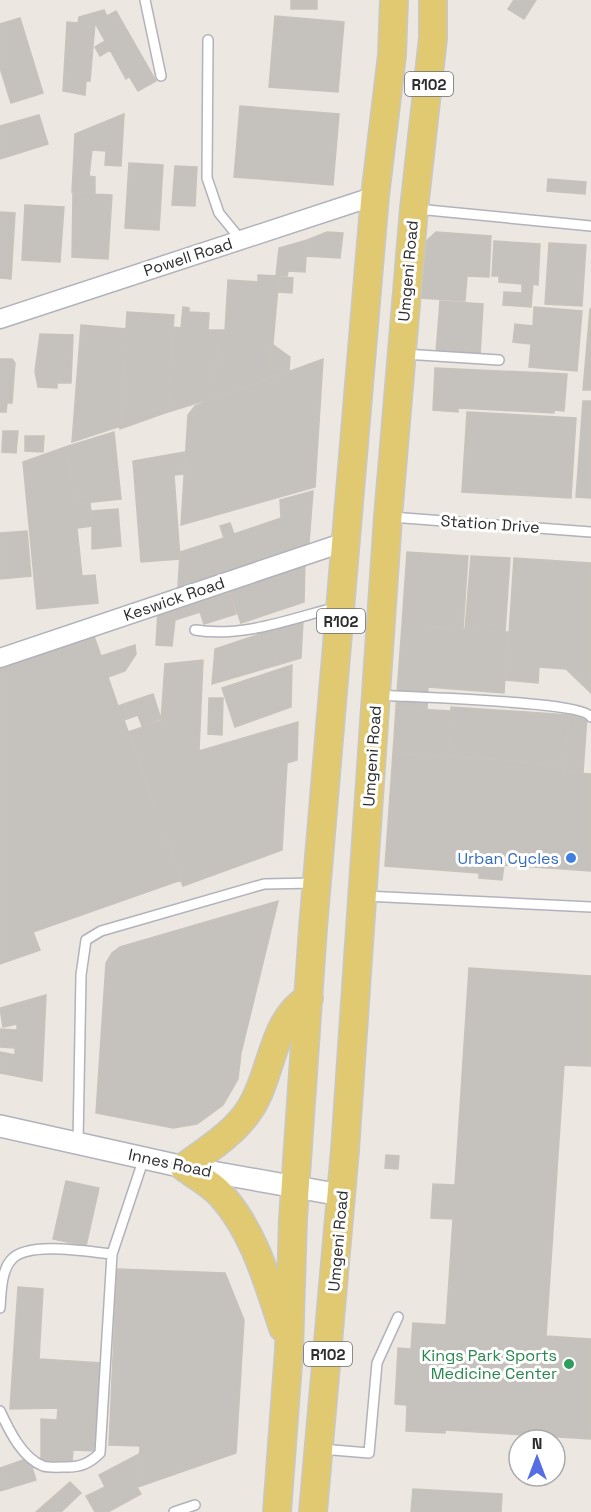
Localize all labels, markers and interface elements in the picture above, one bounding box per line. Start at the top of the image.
road number: R102 [405,72,453,96]
street label: Umgeni Road [393,220,423,322]
street label: Powell Road [141,233,235,281]
street label: Station Drive [440,510,540,538]
street label: Keswick Road [121,572,227,626]
road number: R102 [317,609,365,633]
street label: Umgeni Road [358,705,386,807]
place label: Urban Cycles [457,848,559,869]
marker: Urban Cycles [564,851,578,865]
street label: Innes Road [126,1144,214,1182]
street label: Umgeni Road [323,1190,353,1292]
road number: R102 [304,1342,352,1366]
place label: Kings Park Sports Medicine Center [421,1345,557,1384]
marker: Kings Park Sports Medicine Center [562,1357,576,1371]
north arrow [507,1428,567,1488]
text: N [532,1433,542,1454]

